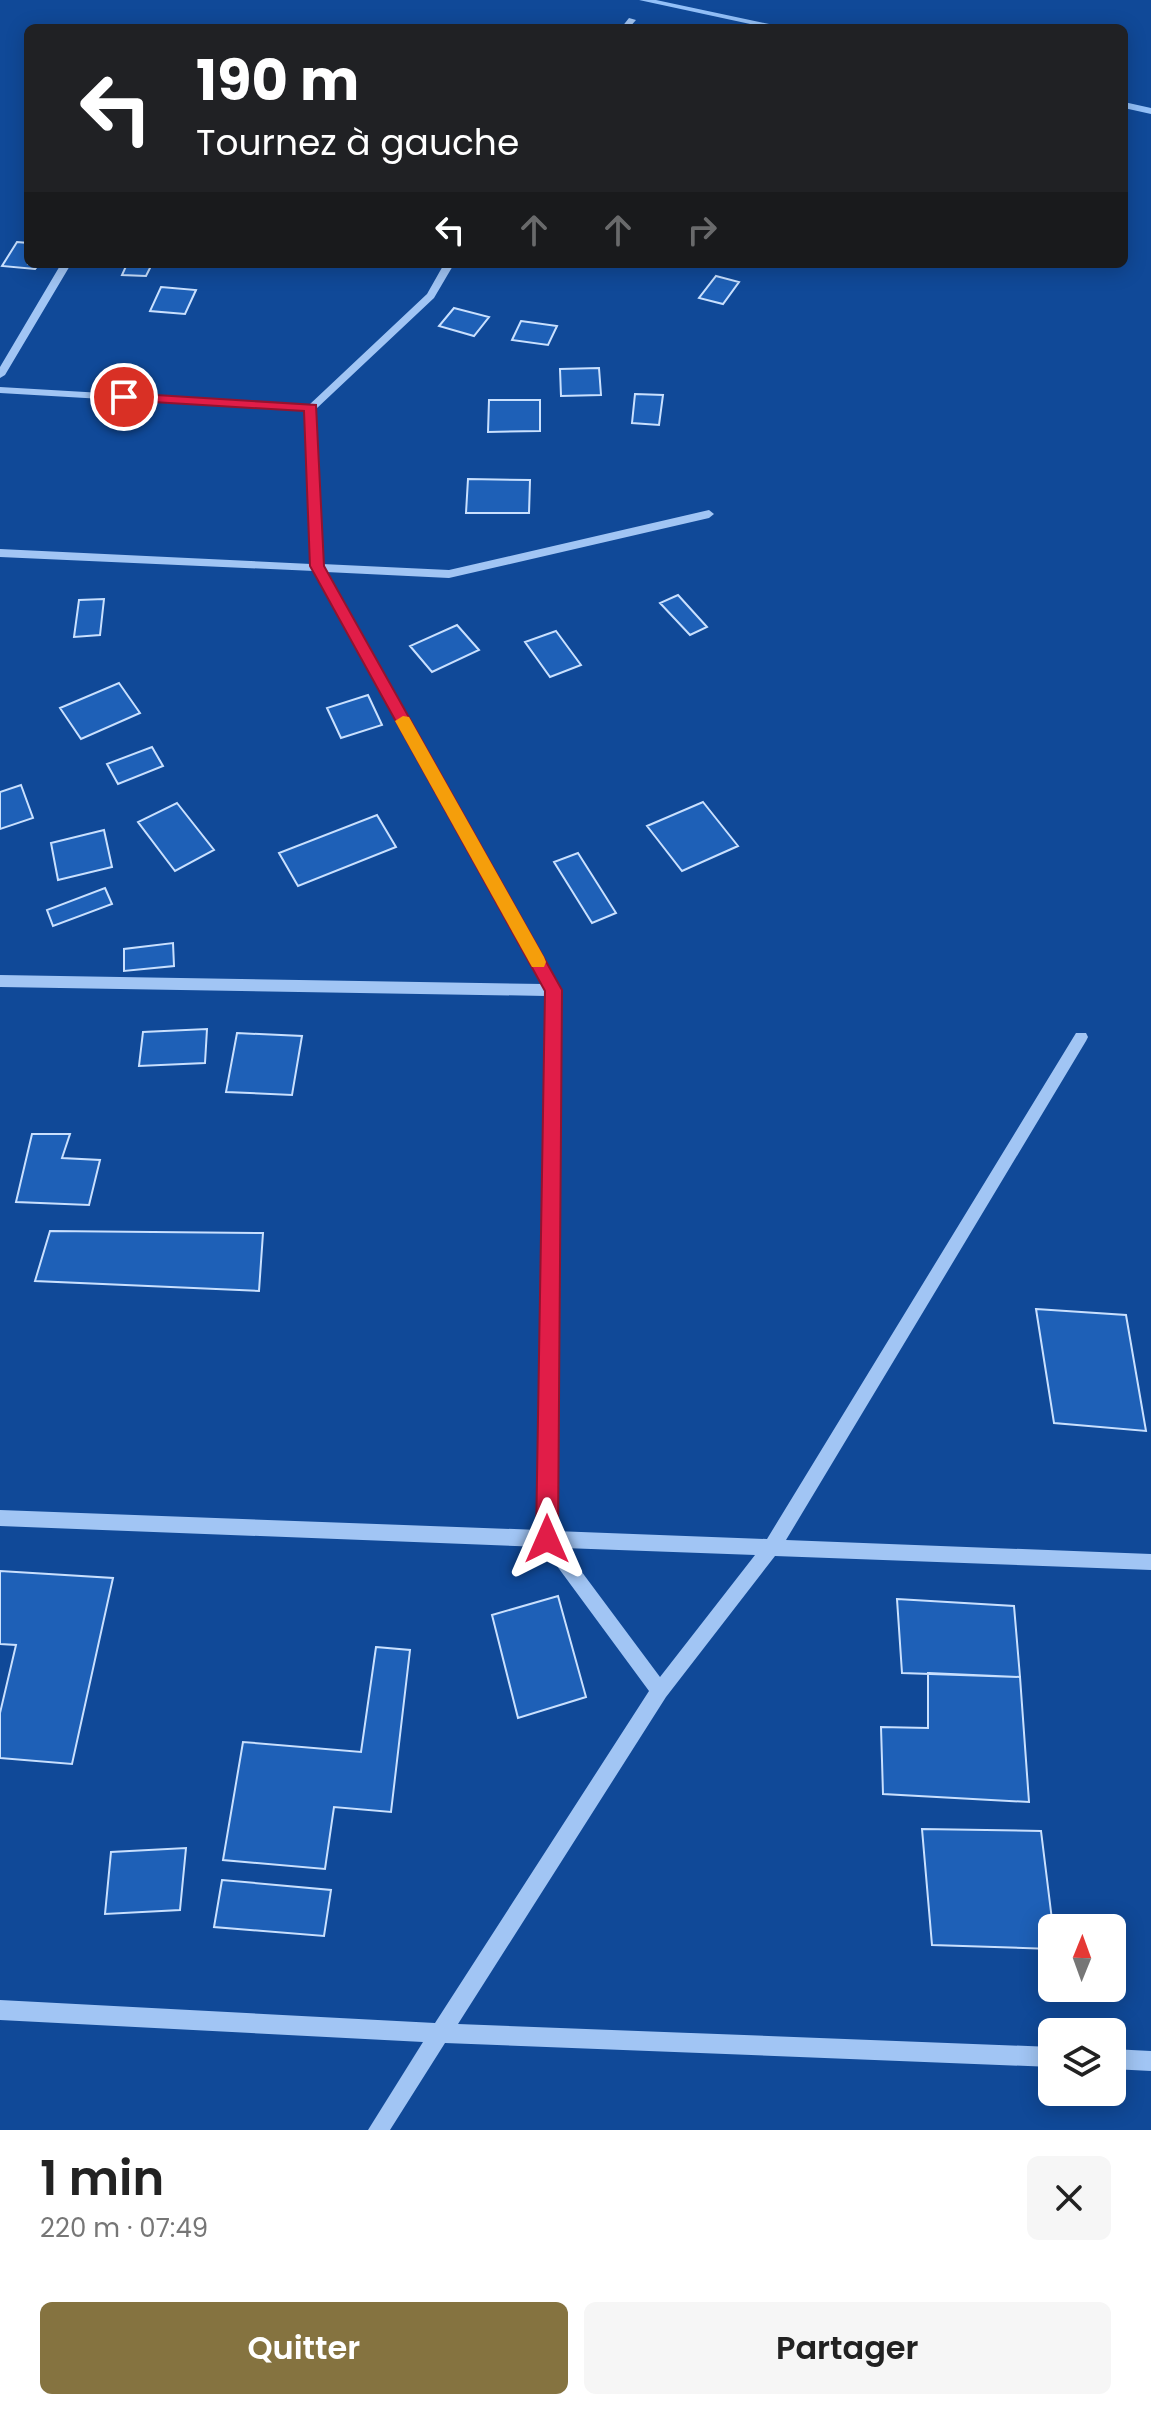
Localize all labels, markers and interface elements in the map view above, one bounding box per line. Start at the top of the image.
text: 190 m [196,41,359,120]
icon: left [64,56,168,160]
text: Tournez à gauche [196,117,519,168]
icon: left [428,208,472,252]
icon: ahead [512,208,556,252]
icon: ahead [596,208,640,252]
icon: right [680,208,724,252]
pin [90,363,158,431]
icon: arrive [102,375,146,419]
position arrow [505,1497,589,1581]
north arrow [1038,1914,1126,2002]
map controls [1038,1914,1126,2106]
button: layers [1038,2018,1126,2106]
text: 1 min [40,2145,164,2212]
button: close [1027,2156,1111,2240]
text: 220 m · 07:49 [40,2210,208,2246]
button: Quitter [40,2302,568,2394]
button: Partager [584,2302,1111,2394]

